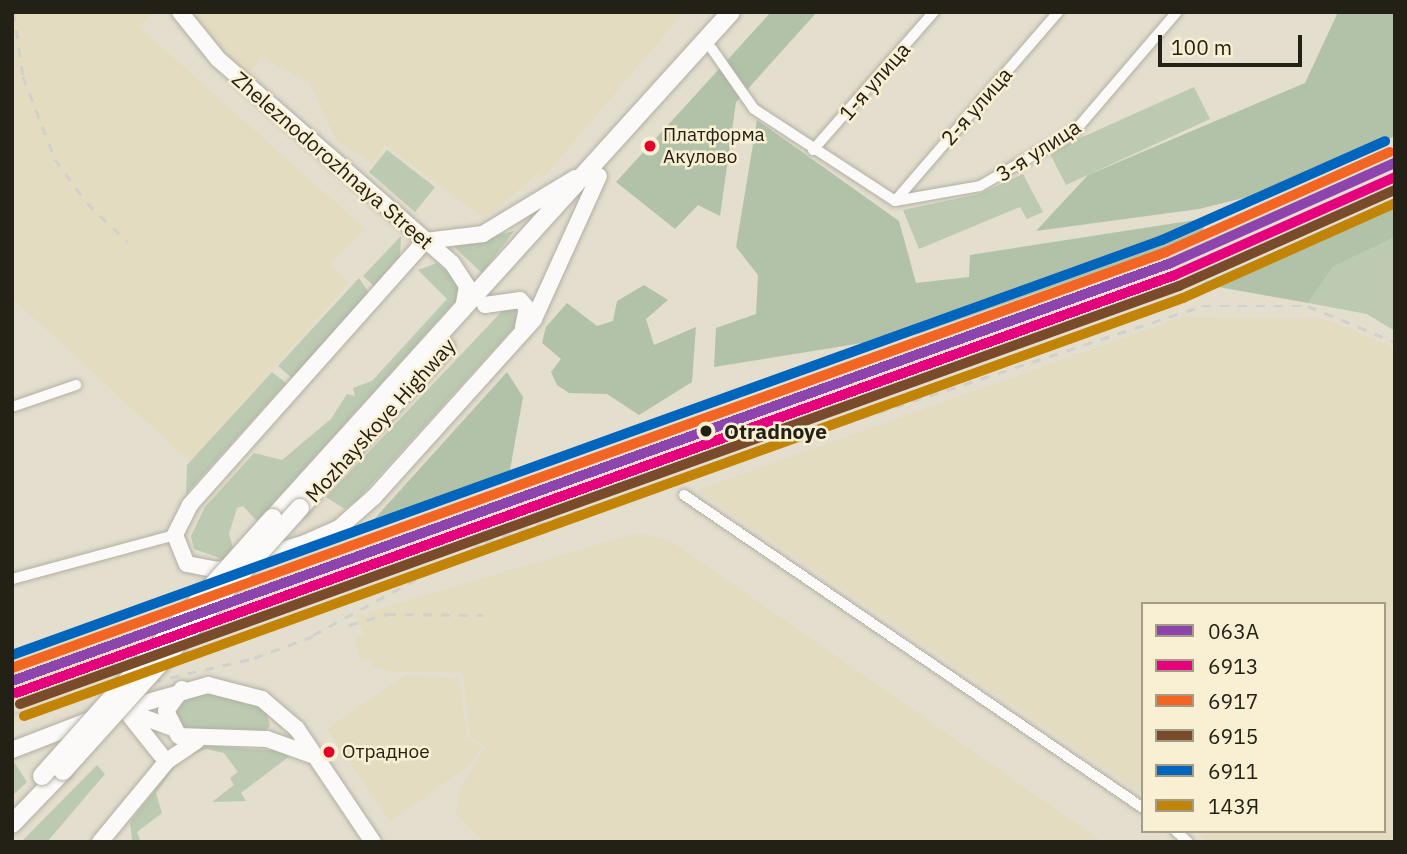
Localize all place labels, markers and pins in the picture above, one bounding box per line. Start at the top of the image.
place label: Платформа Акулово [663,124,765,168]
marker: Платформа Акулово [643,139,657,153]
place label: Otradnoye [724,418,827,444]
marker: Otradnoye [695,420,717,442]
place label: Отрадное [342,741,430,763]
marker: Отрадное [322,745,336,759]

